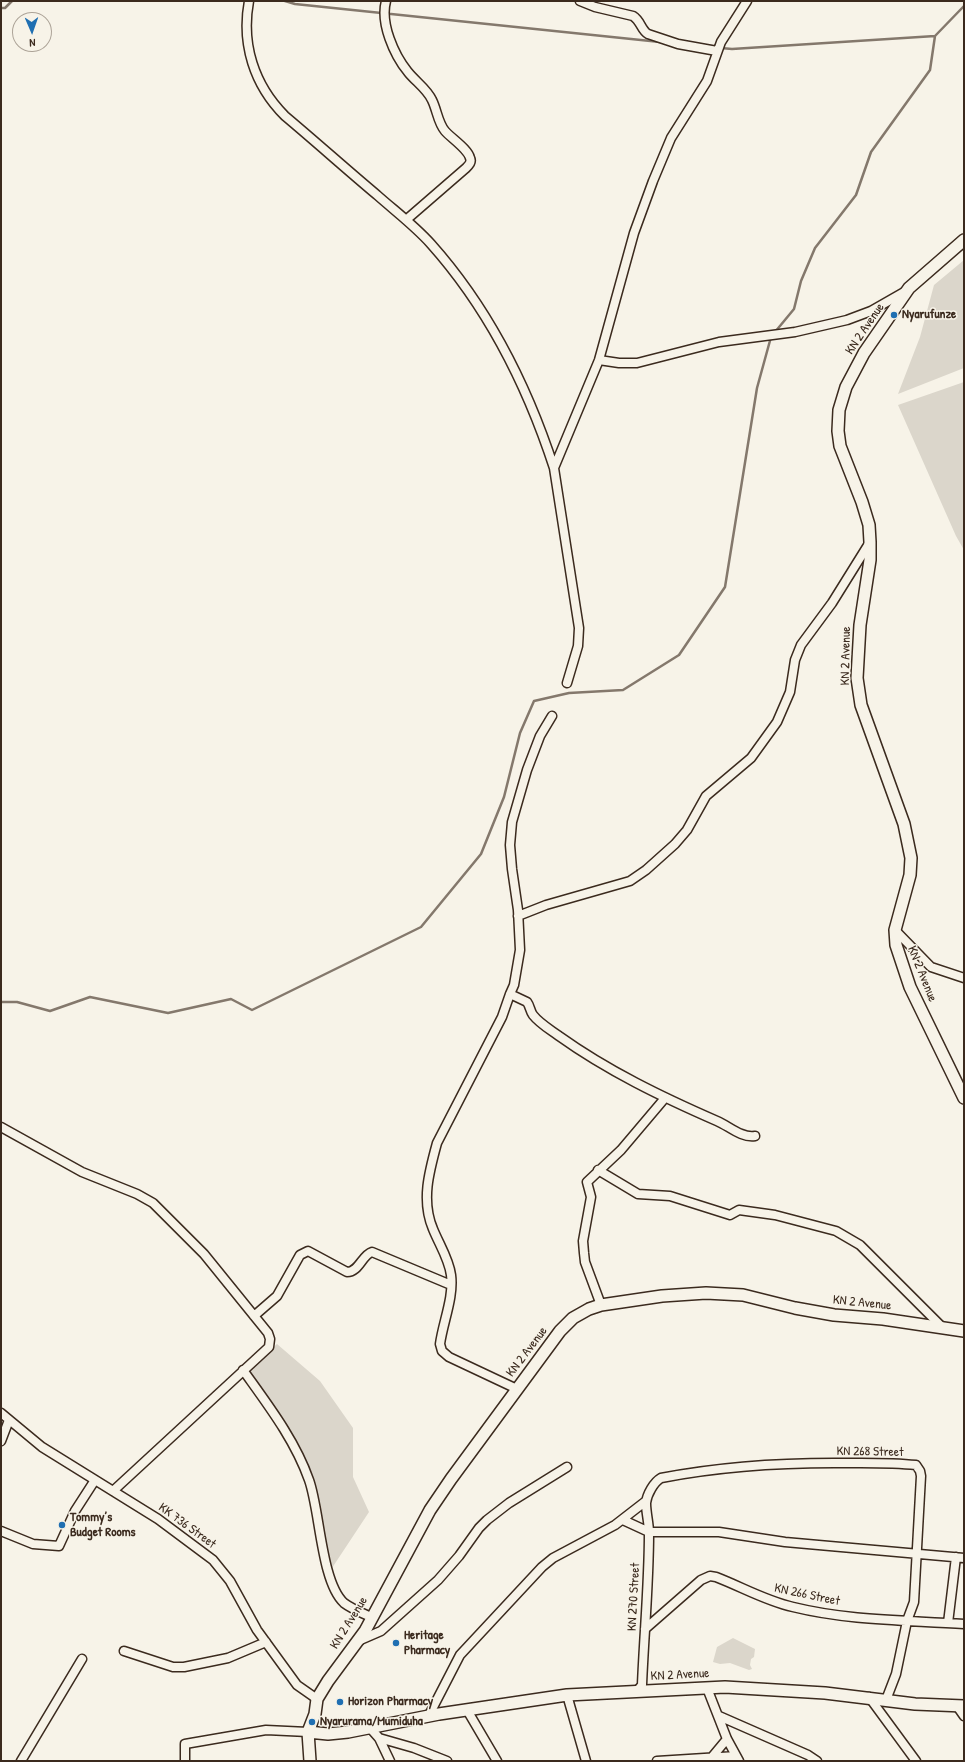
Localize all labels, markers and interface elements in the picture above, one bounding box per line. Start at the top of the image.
north arrow [12,12,52,52]
text: N [29,36,36,50]
street label: KN 2 Avenue [842,300,888,358]
place label: Nyarufunze [902,307,956,323]
marker: Nyarufunze [889,310,899,320]
street label: KN 2 Avenue [838,626,854,686]
street label: KN 2 Avenue [904,944,940,1004]
street label: KN 2 Avenue [832,1292,892,1314]
street label: KN 2 Avenue [503,1324,551,1380]
street label: KN 268 Street [836,1444,904,1460]
street label: KK 736 Street [155,1500,219,1552]
place label: Tommy’s Budget Rooms [70,1510,136,1541]
marker: Tommy’s Budget Rooms [57,1520,67,1530]
street label: KN 270 Street [624,1562,644,1632]
street label: KN 266 Street [773,1580,841,1610]
street label: KN 2 Avenue [327,1594,371,1652]
place label: Heritage Pharmacy [404,1628,450,1659]
marker: Heritage Pharmacy [391,1638,401,1648]
street label: KN 2 Avenue [650,1666,710,1684]
place label: Horizon Pharmacy [348,1694,433,1710]
marker: Horizon Pharmacy [335,1697,345,1707]
place label: Nyarurama/Mumiduha [320,1714,423,1730]
marker: Nyarurama/Mumiduha [307,1717,317,1727]

